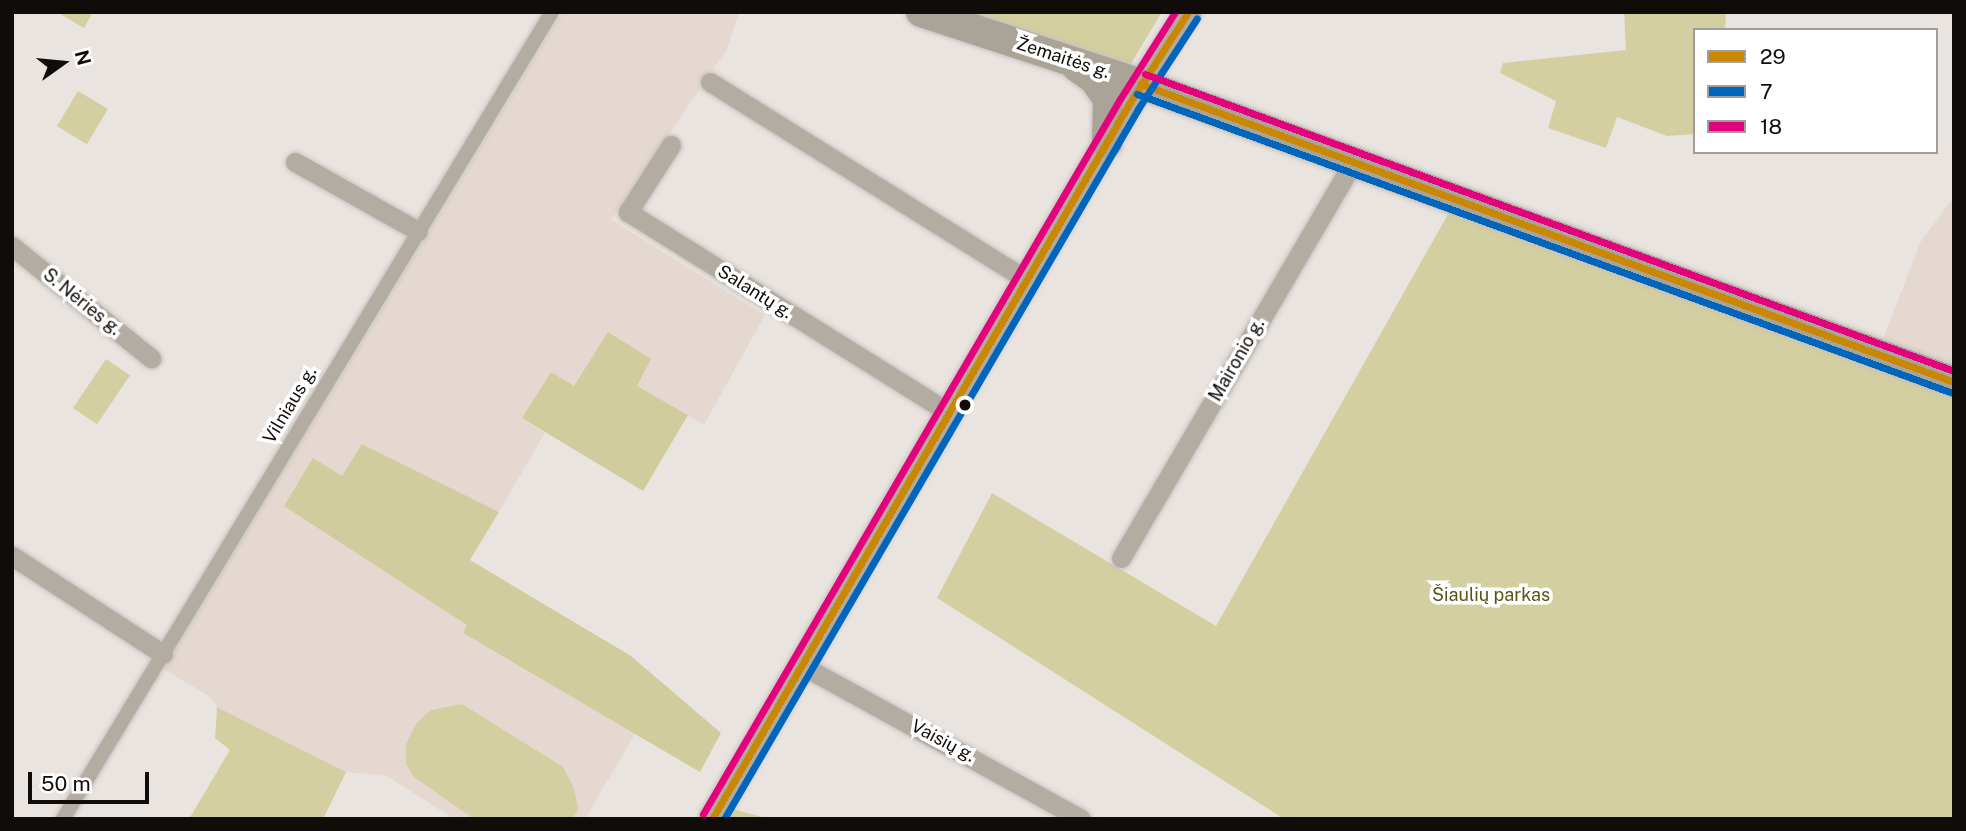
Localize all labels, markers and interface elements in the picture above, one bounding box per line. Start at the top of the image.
north arrow [28,28,98,98]
legend [1693,28,1938,154]
street label: Žemaitės g. [1014,33,1112,83]
text: 29 [1760,44,1786,69]
text: N [71,48,96,68]
text: 7 [1760,79,1773,104]
text: 18 [1760,114,1782,139]
street label: Salantų g. [714,261,796,323]
street label: S. Nėries g. [39,264,125,340]
street label: Maironio g. [1205,315,1269,405]
street label: Vilniaus g. [259,363,321,447]
unlabelled marker [958,398,972,412]
park label: Šiaulių parkas [1432,584,1550,606]
street label: Vaisių g. [907,715,979,767]
scale bar [32,758,152,802]
text: 50 m [41,771,91,796]

